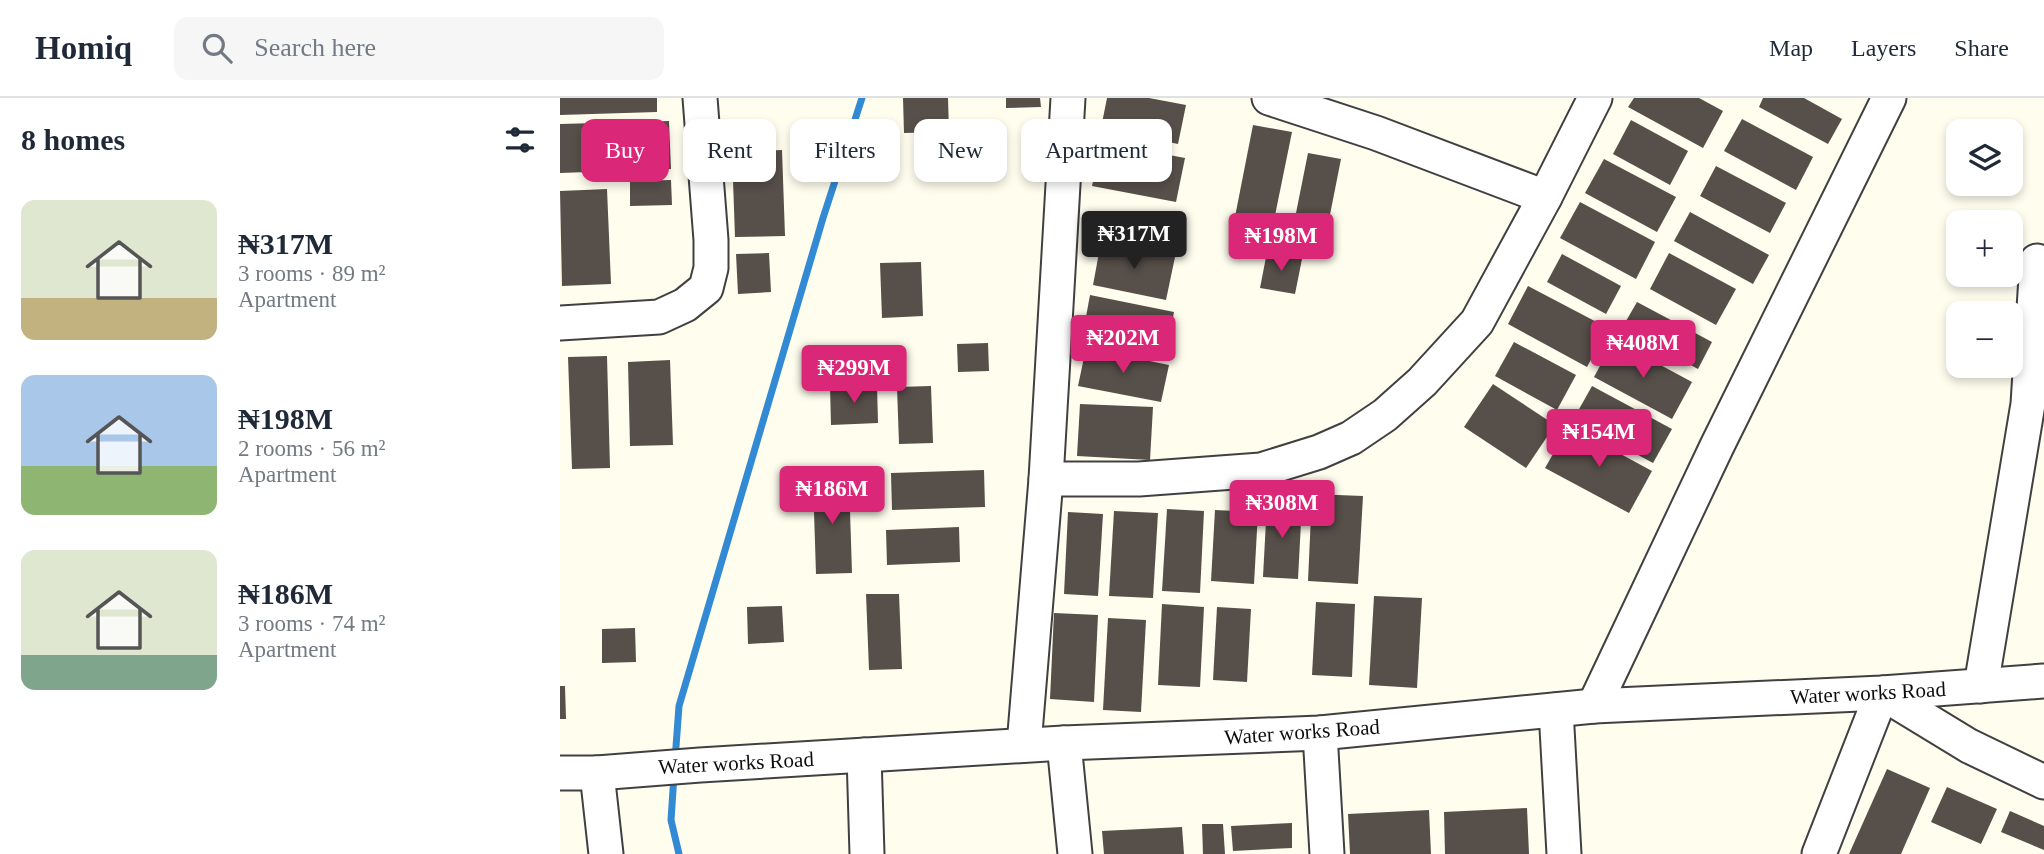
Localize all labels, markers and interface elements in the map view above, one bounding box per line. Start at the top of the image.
search box [174,17,664,80]
icon: search [198,29,236,67]
text: Homiq [35,30,132,66]
text: Search here [254,33,376,62]
text: Map [1769,35,1813,61]
text: Layers [1851,35,1916,61]
text: Share [1954,35,2009,61]
chip: Buy [581,119,669,182]
chip: Rent [683,119,776,182]
chip: Filters [790,119,900,182]
chip: New [914,119,1007,182]
chip: Apartment [1021,119,1172,182]
map controls [1946,119,2023,378]
button: layers [1946,119,2023,196]
icon: filters [501,121,539,159]
text: 8 homes [21,123,125,156]
button: + [1946,210,2023,287]
pin: ₦317M [1085,212,1183,271]
pin: ₦198M [1232,214,1330,273]
text: ₦317M [1098,221,1170,246]
text: ₦198M [1245,223,1317,248]
text: ₦317M [238,227,333,260]
icon: home [77,228,161,312]
text: 3 rooms · 89 m² [238,261,385,286]
text: Apartment [238,287,336,312]
button: − [1946,301,2023,378]
pin: ₦202M [1074,316,1172,375]
pin: ₦408M [1594,320,1692,380]
text: ₦202M [1087,325,1159,350]
text: ₦408M [1607,330,1679,355]
pin: ₦299M [805,345,903,405]
text: ₦299M [818,355,890,380]
text: ₦198M [238,402,333,435]
icon: home [77,403,161,487]
pin: ₦154M [1550,410,1648,469]
text: ₦154M [1563,419,1635,444]
text: 2 rooms · 56 m² [238,436,385,461]
text: Apartment [238,462,336,487]
pin: ₦186M [783,466,881,526]
text: ₦186M [796,476,868,501]
pin: ₦308M [1233,480,1331,540]
text: ₦308M [1246,490,1318,515]
text: ₦186M [238,577,333,610]
icon: home [77,578,161,662]
text: 3 rooms · 74 m² [238,611,385,636]
text: Apartment [238,637,336,662]
street label: Water works Road [1790,677,1947,709]
street label: Water works Road [1223,715,1381,749]
street label: Water works Road [658,747,815,779]

